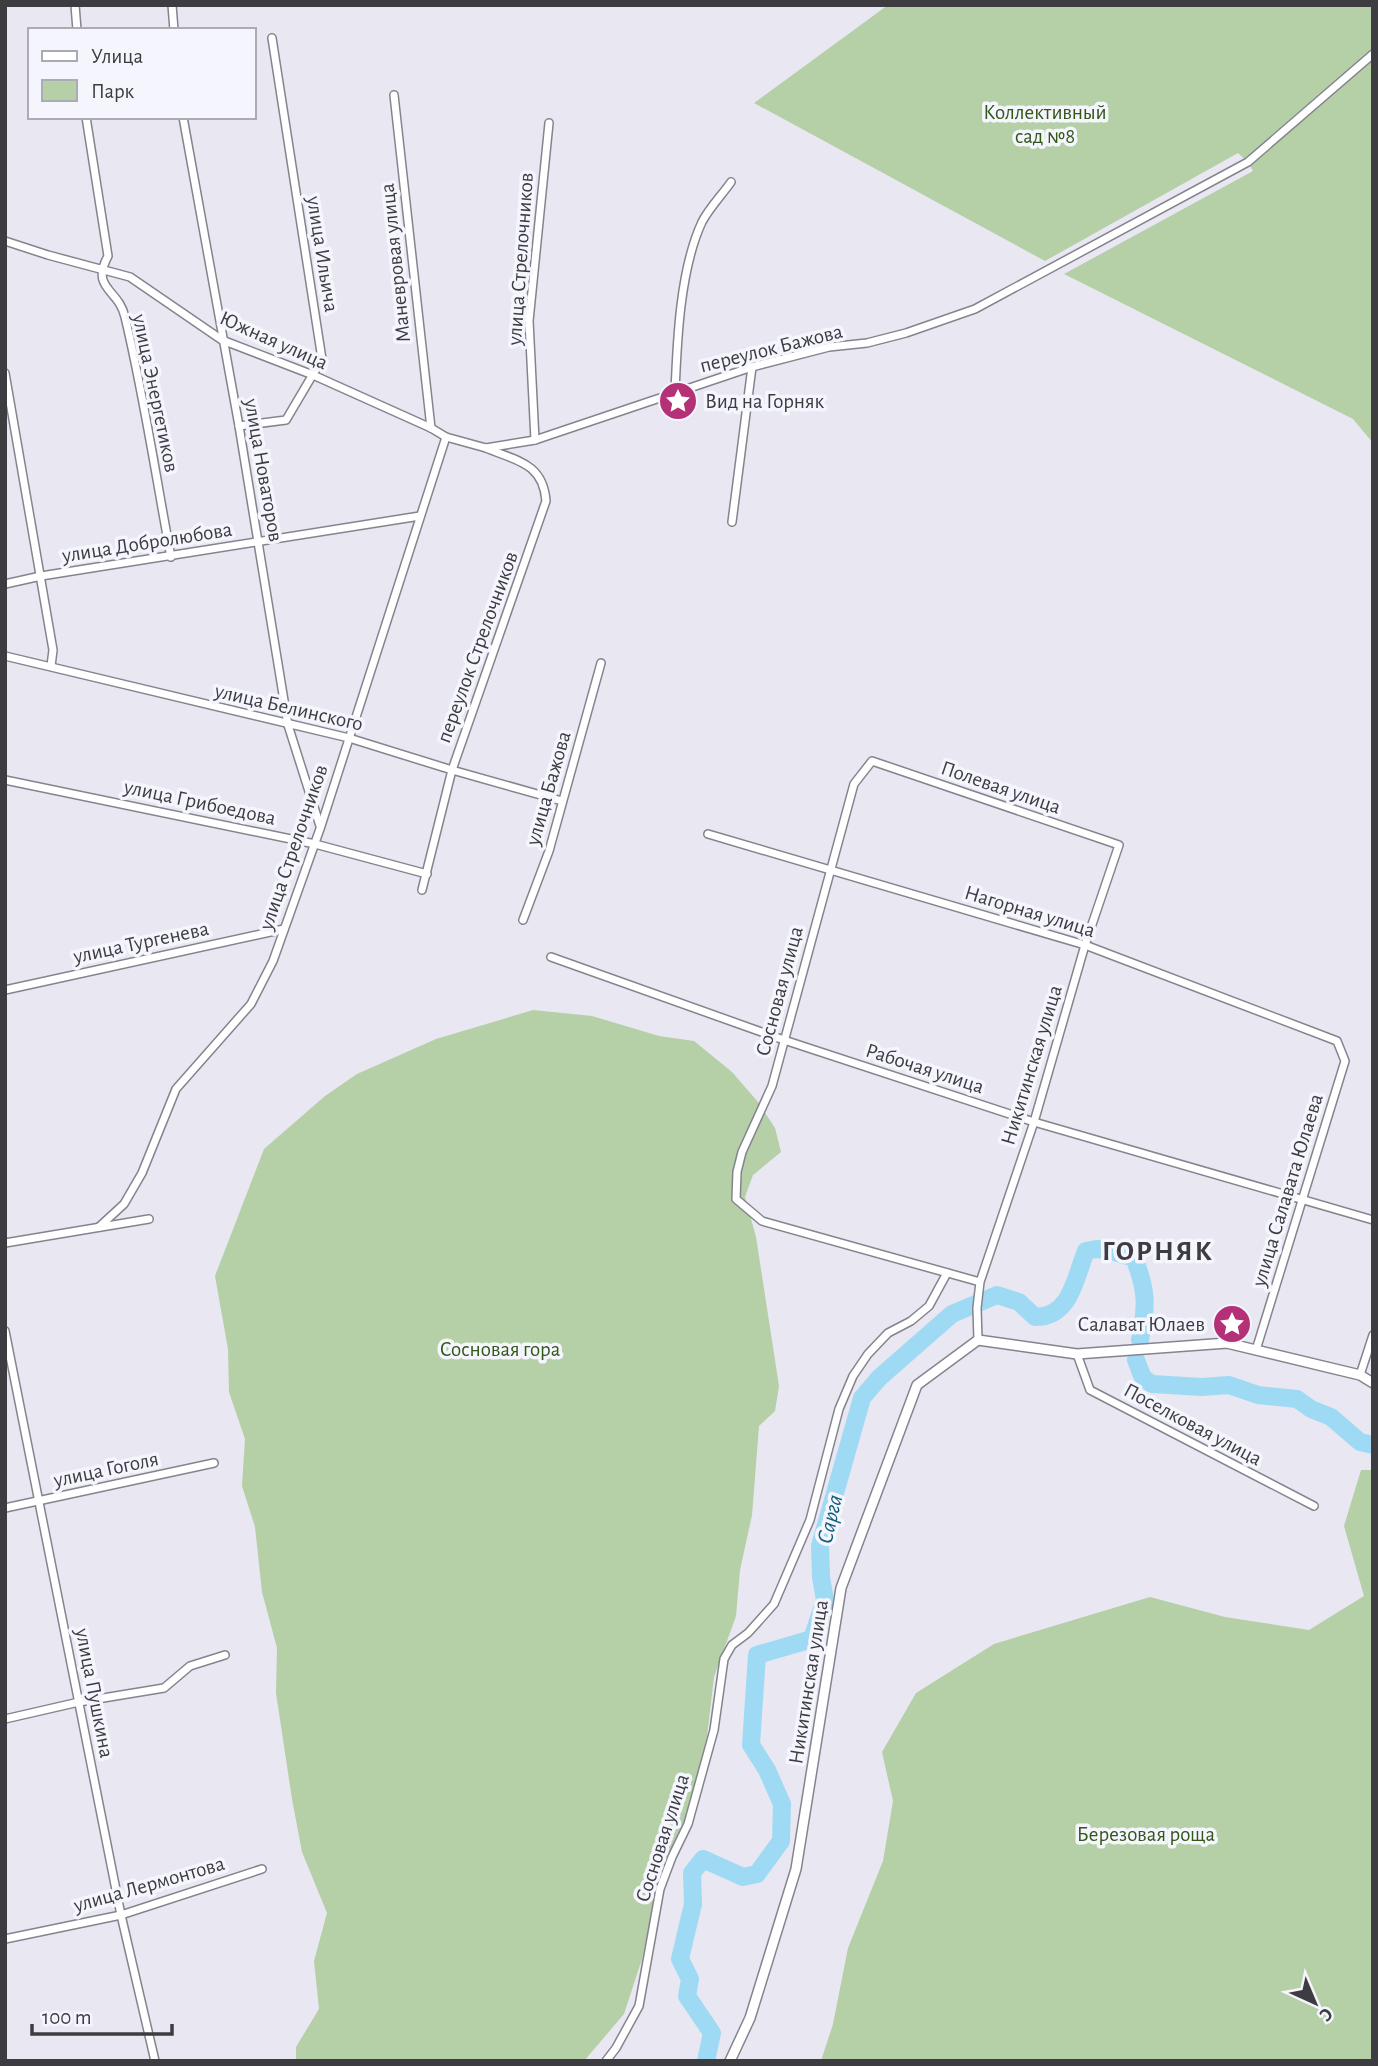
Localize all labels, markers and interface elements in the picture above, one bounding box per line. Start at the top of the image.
legend [28,28,256,119]
text: Улица [91,46,144,67]
text: Парк [91,81,135,102]
park label: Коллективный сад №8 [983,102,1107,147]
street label: улица Стрелочников [504,172,537,347]
street label: Маневровая улица [377,182,414,344]
street label: улица Ильича [303,194,342,314]
street label: Южная улица [217,307,331,374]
street label: улица Энергетиков [128,311,183,474]
street label: переулок Бажова [698,320,845,376]
place icon: Вид на Горняк [657,380,699,422]
place label: Вид на Горняк [705,391,824,412]
street label: улица Новаторов [240,396,286,543]
street label: улица Добролюбова [60,519,234,566]
street label: переулок Стрелочников [433,549,522,746]
street label: улица Белинского [212,680,365,735]
street label: улица Бажова [522,728,575,849]
street label: Полевая улица [938,757,1064,818]
street label: улица Стрелочников [255,762,332,933]
street label: улица Грибоедова [121,776,278,829]
street label: Нагорная улица [962,882,1098,941]
street label: улица Тургенева [70,918,211,967]
street label: Сосновая улица [752,924,807,1058]
street label: Никитинская улица [997,982,1066,1148]
street label: Рабочая улица [863,1039,987,1098]
street label: улица Салавата Юлаева [1248,1091,1327,1290]
district label: ГОРНЯК [1102,1238,1214,1266]
place icon: Салават Юлаев [1211,1303,1253,1345]
place label: Салават Юлаев [1077,1314,1205,1335]
park label: Сосновая гора [440,1339,561,1360]
street label: Поселковая улица [1120,1379,1266,1470]
street label: улица Гоголя [51,1448,160,1491]
water label: Сарга [814,1493,847,1546]
street label: Никитинская улица [785,1598,832,1766]
street label: улица Пушкина [71,1625,117,1760]
street label: Сосновая улица [632,1771,693,1905]
park label: Березовая роща [1077,1824,1216,1845]
street label: улица Лермонтова [70,1853,227,1916]
north arrow [1280,1968,1350,2038]
scale bar [32,1993,172,2037]
text: С [1315,2004,1336,2025]
text: 100 m [42,2007,92,2028]

